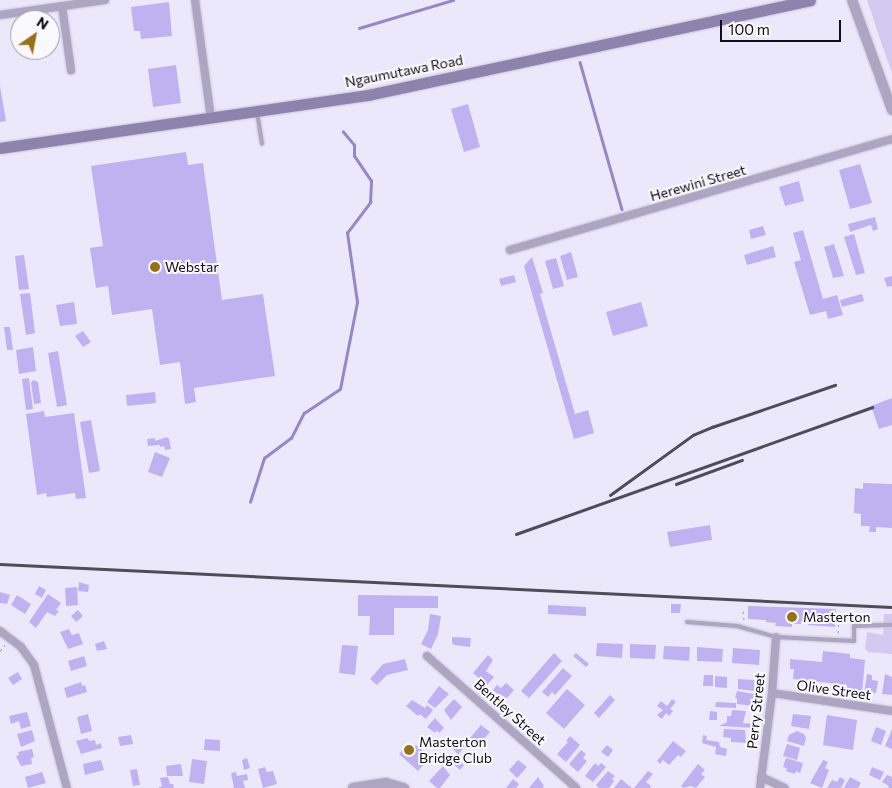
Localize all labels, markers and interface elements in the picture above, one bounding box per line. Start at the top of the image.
north arrow [10,10,60,60]
scale bar [722,10,843,42]
text: N [34,13,52,33]
text: 100 m [728,20,770,38]
street label: Ngaumutawa Road [344,51,464,91]
street label: Herewini Street [648,161,748,205]
place label: Webstar [165,259,219,275]
marker: Webstar [149,261,161,273]
place label: Masterton [803,609,871,625]
marker: Masterton [785,610,799,624]
street label: Perry Street [744,672,768,750]
street label: Bentley Street [471,675,549,749]
street label: Olive Street [796,676,872,704]
place label: Masterton Bridge Club [419,734,492,766]
marker: Masterton Bridge Club [403,744,415,756]

